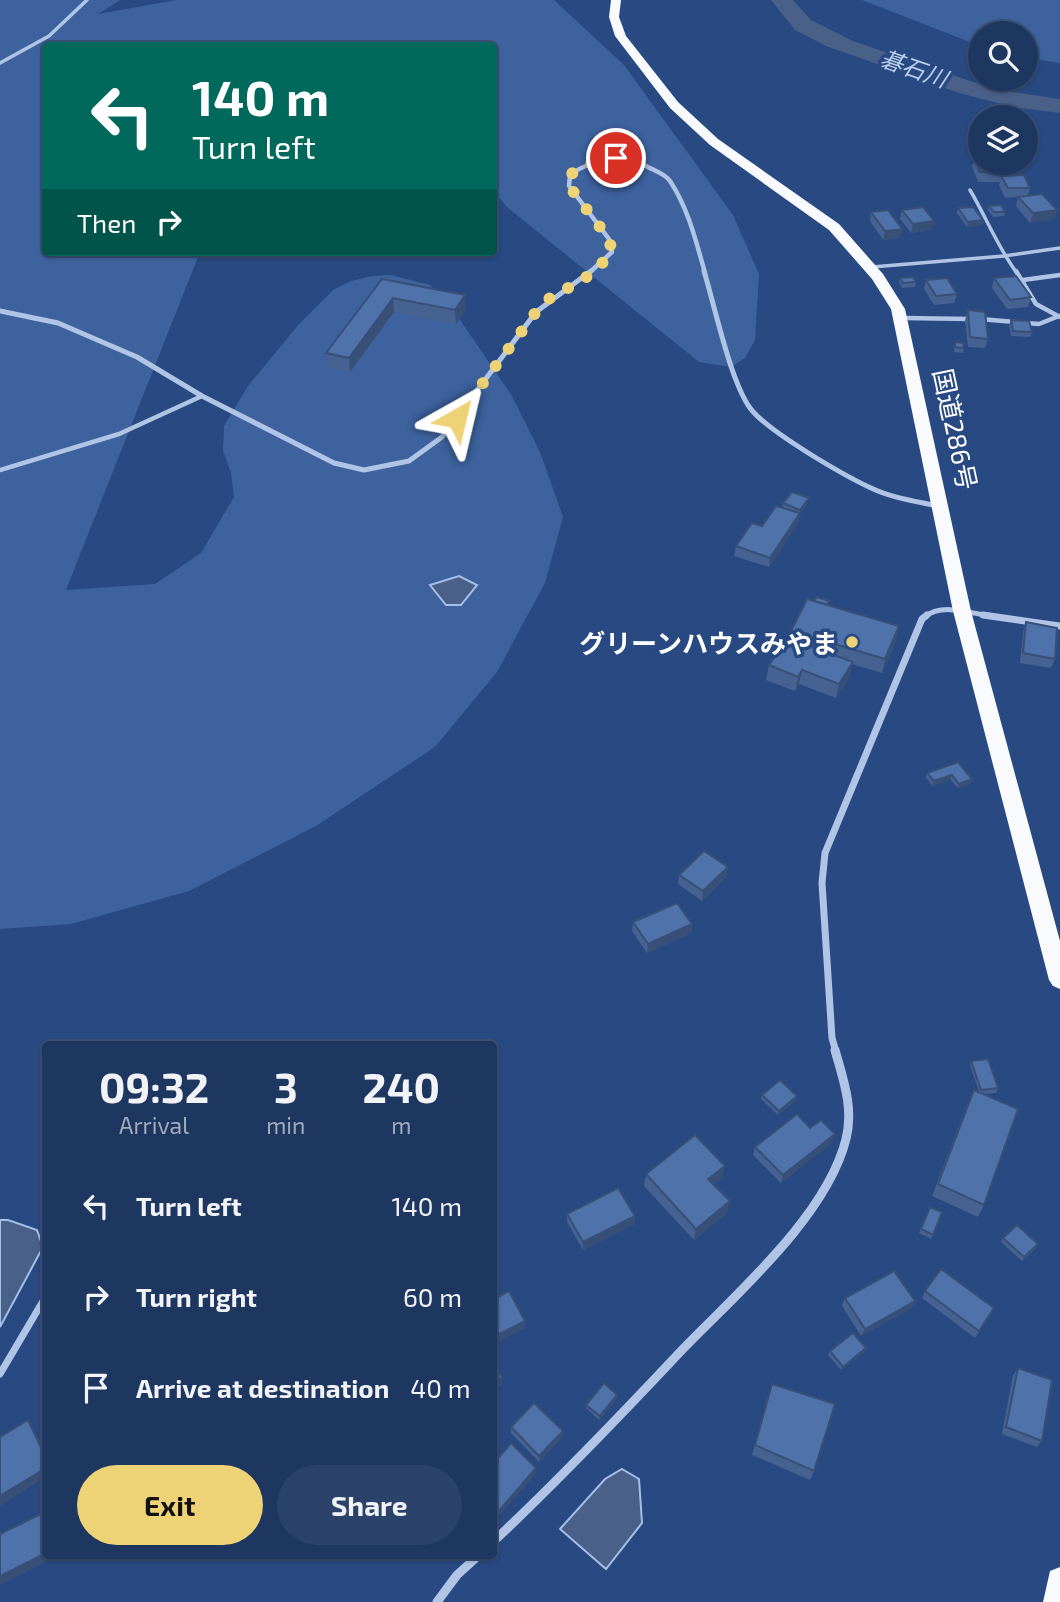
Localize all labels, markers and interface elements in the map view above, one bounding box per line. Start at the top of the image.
map controls [968,21,1038,175]
button: search [968,21,1038,91]
water label: 碁石川 [877,44,954,93]
text: 140 m [192,67,329,126]
icon: left [77,70,168,161]
button: layers [968,105,1038,175]
text: Turn left [192,127,316,165]
pin [586,128,646,188]
icon: arrive [597,139,635,177]
icon: right [150,203,188,241]
text: Then [77,207,136,238]
street label: 国道286号 [928,365,984,493]
position arrow [420,381,494,455]
place label: グリーンハウスみやま [579,627,838,658]
marker: グリーンハウスみやま [844,634,860,650]
text: 09:32 [99,1061,209,1111]
text: 3 [274,1061,298,1111]
text: 240 [362,1061,440,1111]
text: Arrival [119,1111,189,1139]
text: min [266,1111,305,1139]
text: m [391,1111,411,1139]
icon: left [77,1187,115,1225]
text: Turn left [136,1190,242,1221]
text: 140 m [391,1190,462,1221]
icon: right [77,1278,115,1316]
text: Turn right [136,1281,257,1312]
text: 60 m [403,1281,462,1312]
icon: arrive [77,1369,115,1407]
text: Arrive at destination [136,1372,389,1403]
text: 40 m [410,1372,471,1403]
button: Exit [77,1465,263,1545]
button: Share [277,1465,462,1545]

